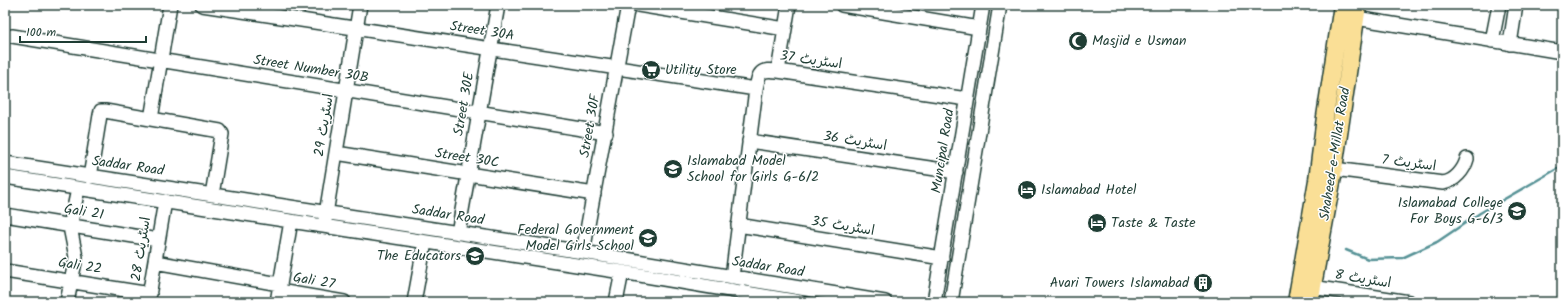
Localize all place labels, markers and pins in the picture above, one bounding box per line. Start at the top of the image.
mosque icon: Masjid e Usman [1067,30,1089,52]
place label: Masjid e Usman [1092,30,1187,52]
supermarket icon: Utility Store [640,59,662,81]
place label: Utility Store [665,59,737,81]
place label: Islamabad Model School for Girls G-6/2 [687,150,819,188]
school or university icon: Islamabad Model School for Girls G-6/2 [662,158,684,180]
hotel icon: Islamabad Hotel [1016,179,1038,201]
place label: Islamabad Hotel [1041,179,1137,201]
place label: Islamabad College For Boys G-6/3 [1398,192,1504,230]
school or university icon: Islamabad College For Boys G-6/3 [1506,200,1528,222]
hotel icon: Taste & Taste [1086,212,1108,234]
place label: Taste & Taste [1111,212,1196,234]
place label: Federal Government Model Girls School [517,219,635,257]
school or university icon: Federal Government Model Girls School [637,227,659,249]
place label: The Educators [377,245,461,267]
school or university icon: The Educators [464,245,486,267]
place label: Avari Towers Islamabad [1050,272,1190,294]
building icon: Avari Towers Islamabad [1192,272,1214,294]

